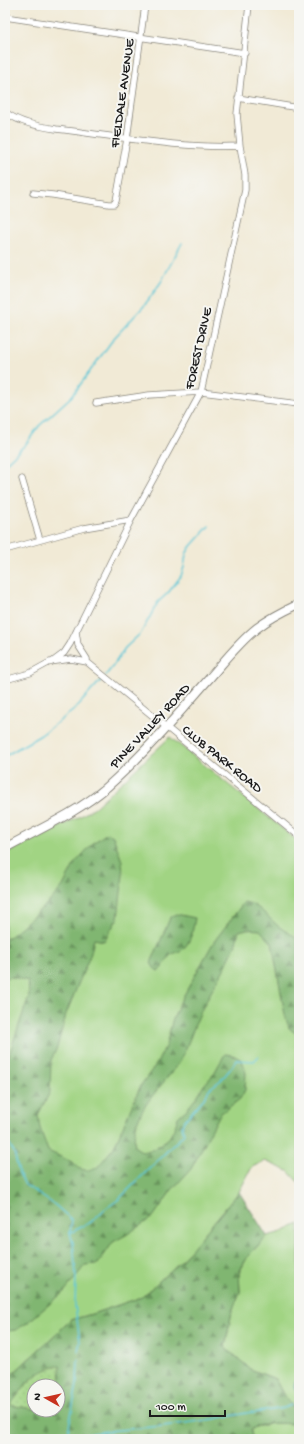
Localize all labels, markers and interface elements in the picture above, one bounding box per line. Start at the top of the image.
street label: FIELDALE AVENUE [107,37,140,150]
street label: FOREST DRIVE [182,305,217,392]
street label: PINE VALLEY ROAD [106,680,195,774]
street label: CLUB PARK ROAD [178,722,266,798]
north arrow [26,1378,66,1418]
text: N [32,1392,45,1401]
scale bar [150,1392,225,1418]
text: 100 m [155,1401,186,1415]

